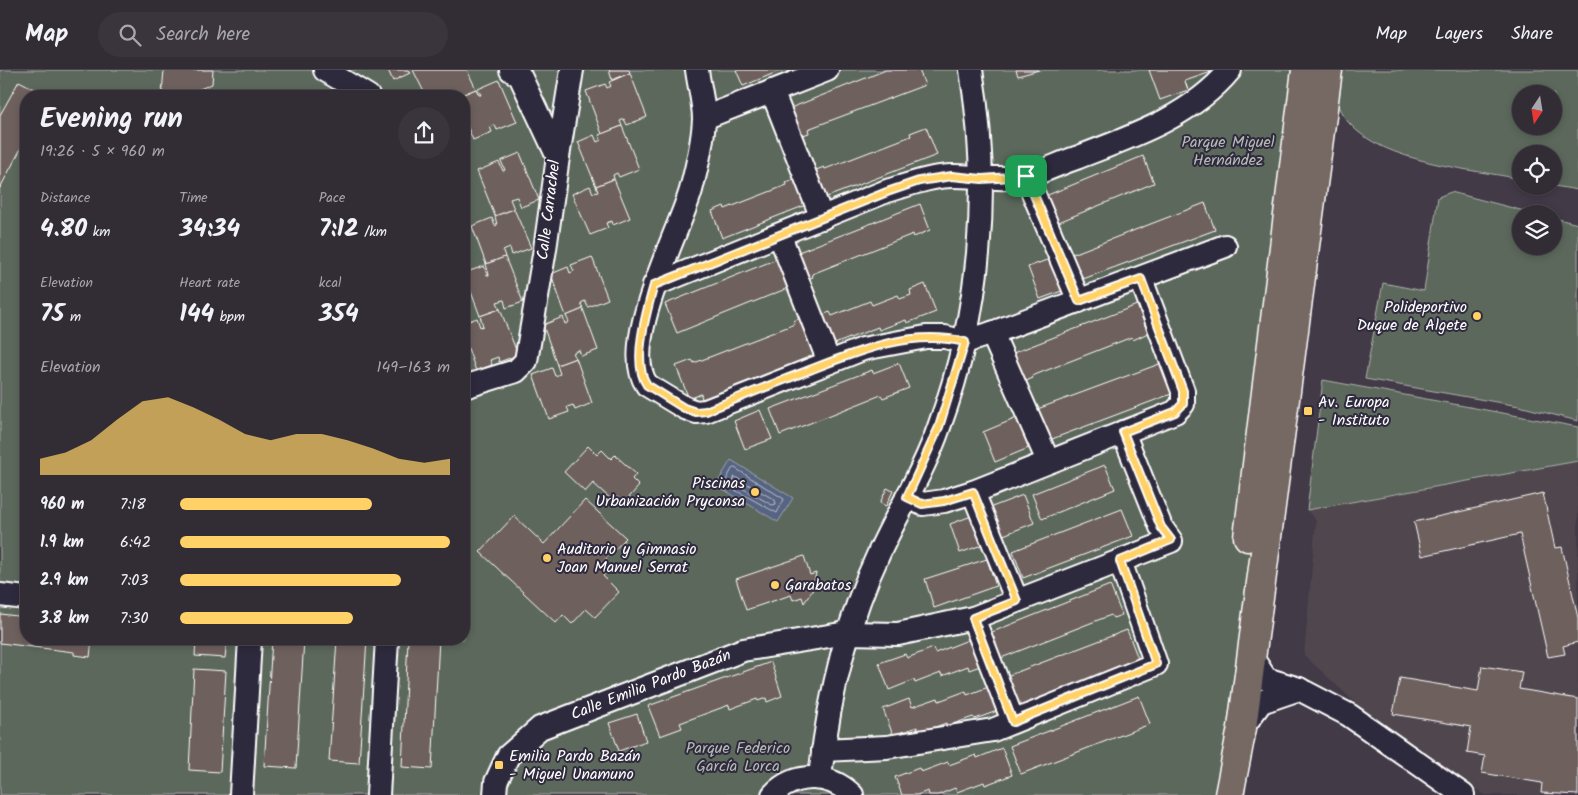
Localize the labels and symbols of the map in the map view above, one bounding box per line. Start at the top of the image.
north arrow [1512,85,1562,135]
park label: Parque Miguel Hernández [1181,130,1275,173]
pin [1005,155,1047,197]
street label: Calle Carrachel [530,159,568,261]
place label: Polideportivo Duque de Algete [1357,295,1467,338]
marker: Polideportivo Duque de Algete [1471,310,1483,322]
place label: Av. Europa - Instituto [1318,390,1389,433]
marker: Av. Europa - Instituto [1302,405,1314,417]
place label: Piscinas Urbanización Pryconsa [596,471,745,514]
marker: Piscinas Urbanización Pryconsa [749,486,761,498]
place label: Auditorio y Gimnasio Joan Manuel Serrat [557,537,697,580]
marker: Auditorio y Gimnasio Joan Manuel Serrat [541,552,553,564]
place label: Garabatos [785,573,851,598]
marker: Garabatos [769,579,781,591]
street label: Calle Emilia Pardo Bazán [567,643,735,727]
park label: Parque Federico García Lorca [686,736,790,779]
place label: Emilia Pardo Bazán - Miguel Unamuno [509,744,641,787]
marker: Emilia Pardo Bazán - Miguel Unamuno [493,759,505,771]

